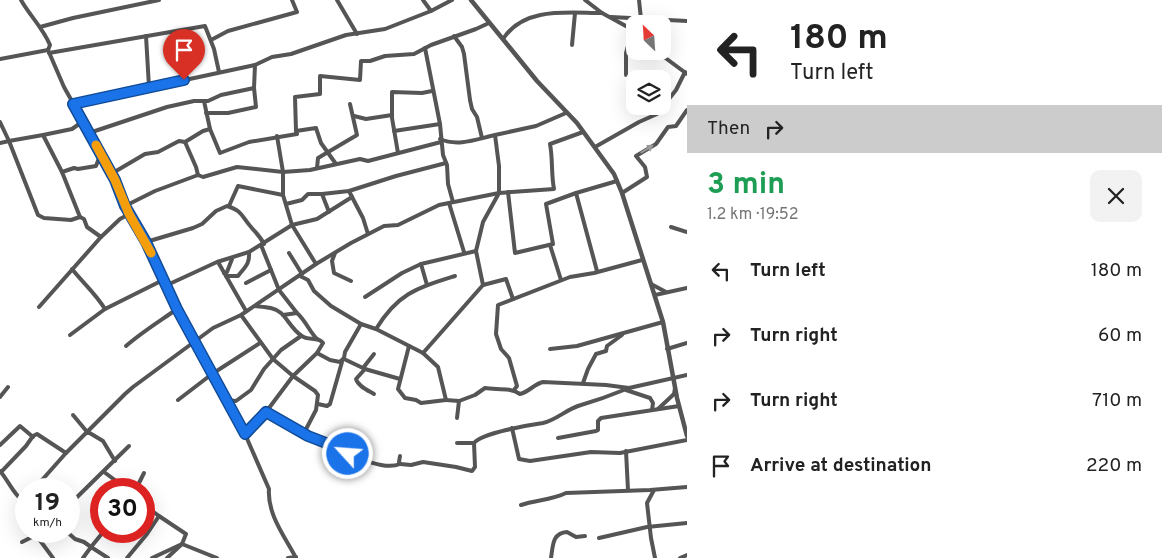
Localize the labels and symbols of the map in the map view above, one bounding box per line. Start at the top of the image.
north arrow [626,15,671,60]
pin [163,29,205,80]
one-way arrow [640,145,653,154]
position arrow [321,427,373,479]
speed limit sign: 30 [90,478,155,543]

